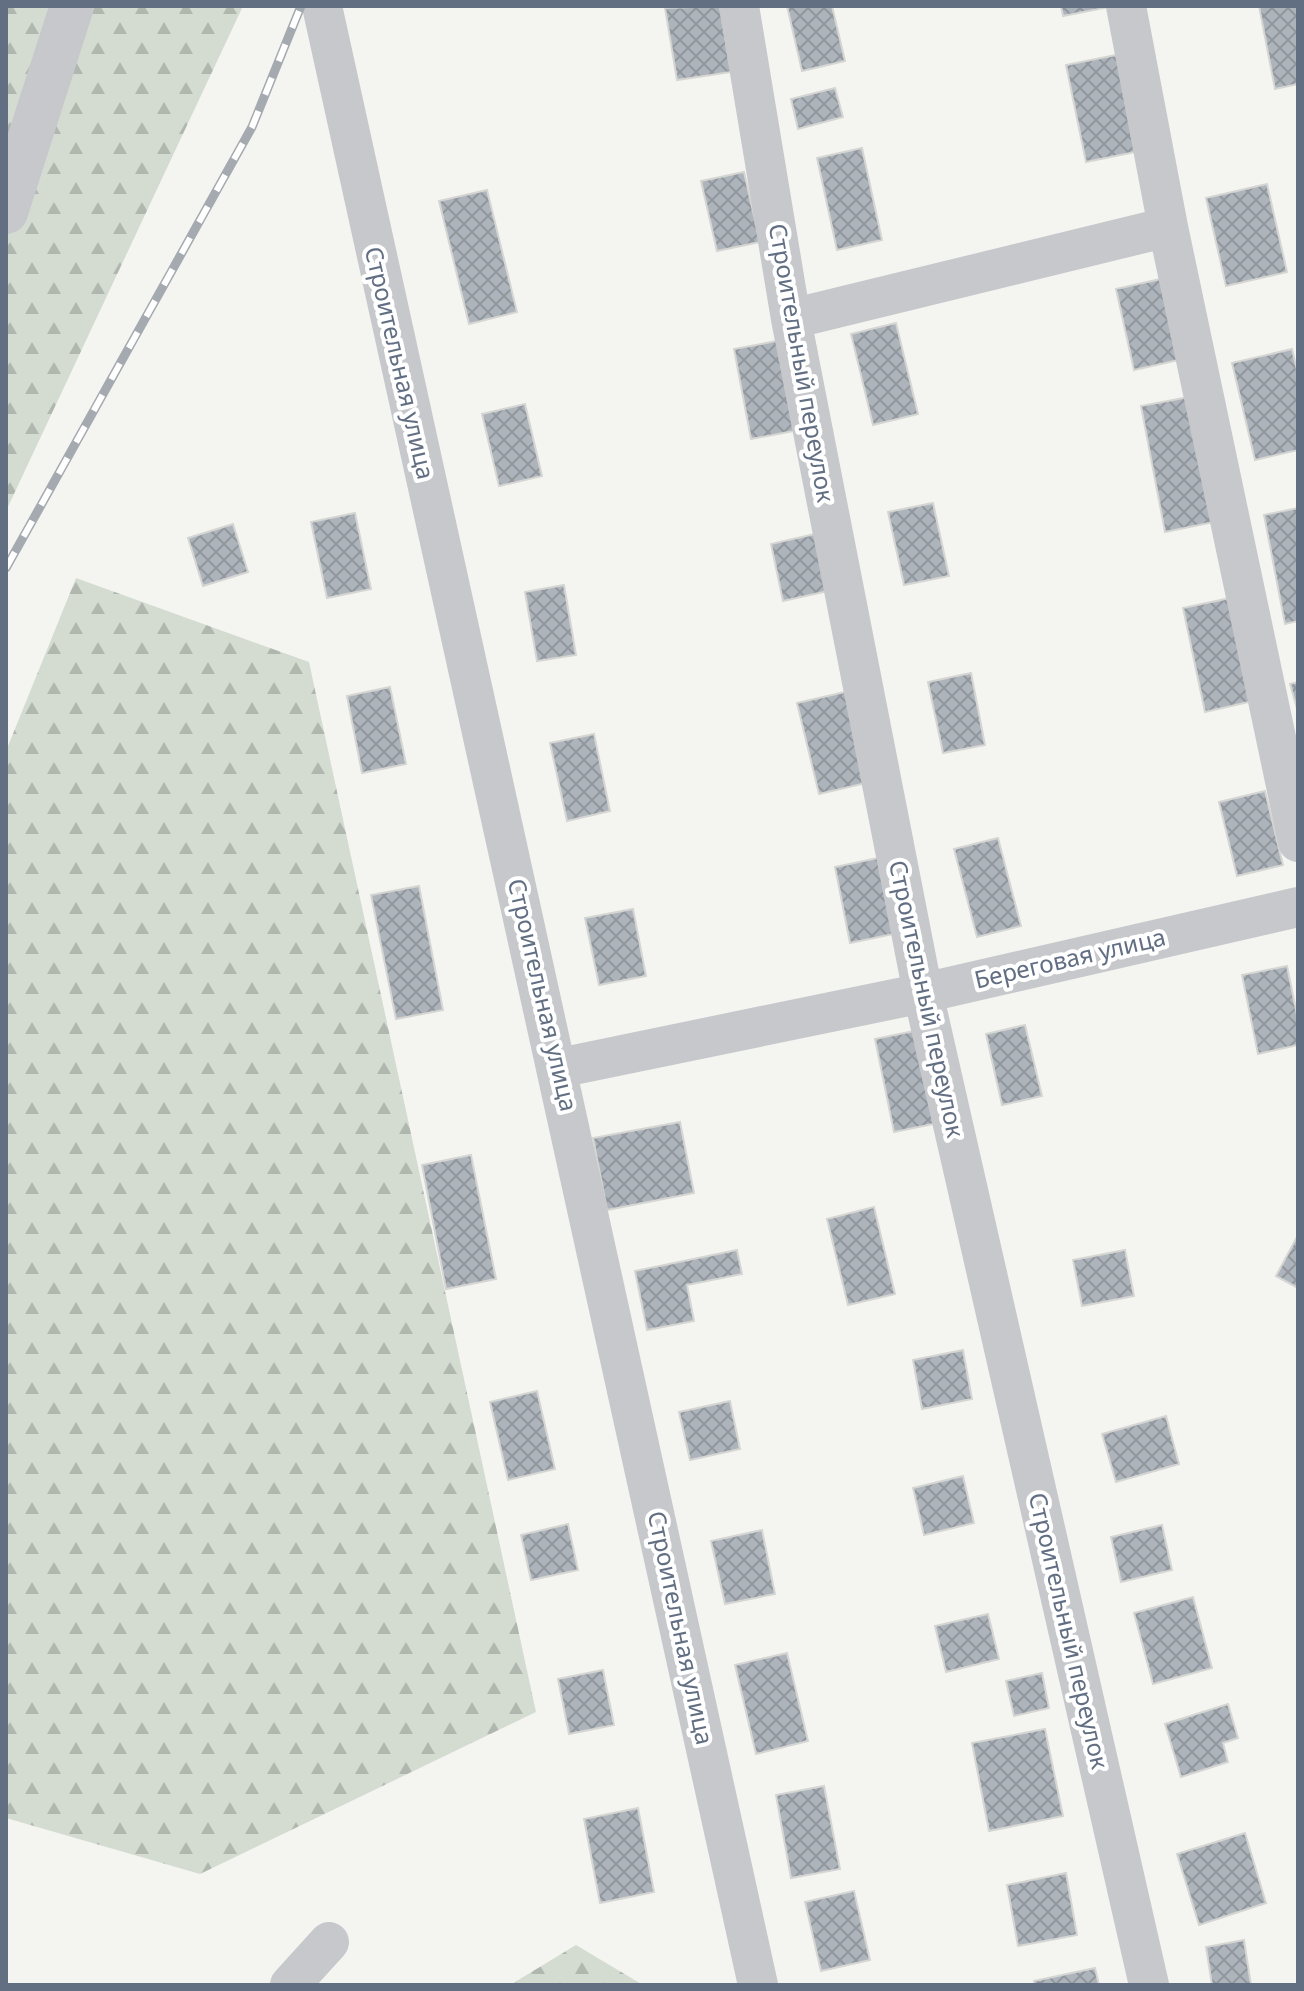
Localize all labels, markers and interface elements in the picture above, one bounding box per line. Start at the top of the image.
street label: Строительный переулок [762,221,843,505]
street label: Строительная улица [358,243,443,482]
street label: Строительный переулок [882,857,973,1141]
street label: Строительная улица [501,875,586,1114]
street label: Береговая улица [971,919,1169,996]
street label: Строительный переулок [1022,1489,1117,1772]
street label: Строительная улица [641,1508,722,1747]

